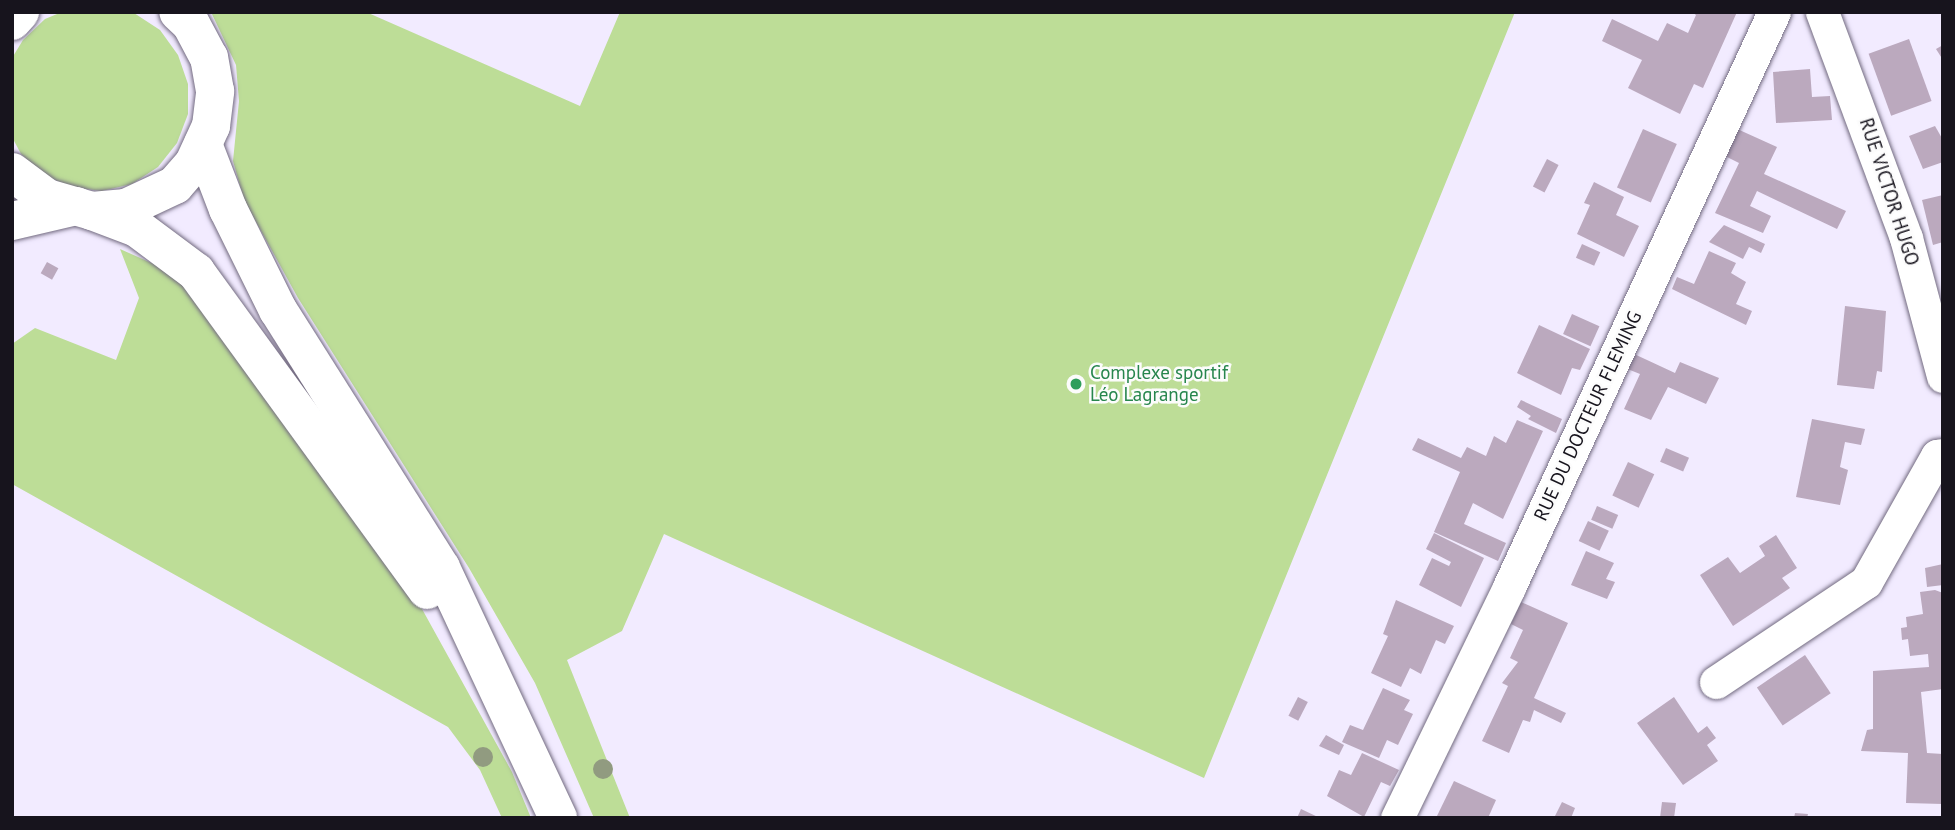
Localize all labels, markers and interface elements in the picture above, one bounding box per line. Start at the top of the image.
street label: RUE VICTOR HUGO [1854,115,1924,269]
street label: RUE DU DOCTEUR FLEMING [1529,307,1647,525]
place label: Complexe sportif Léo Lagrange [1090,362,1228,406]
marker: Complexe sportif Léo Lagrange [1068,376,1084,392]

